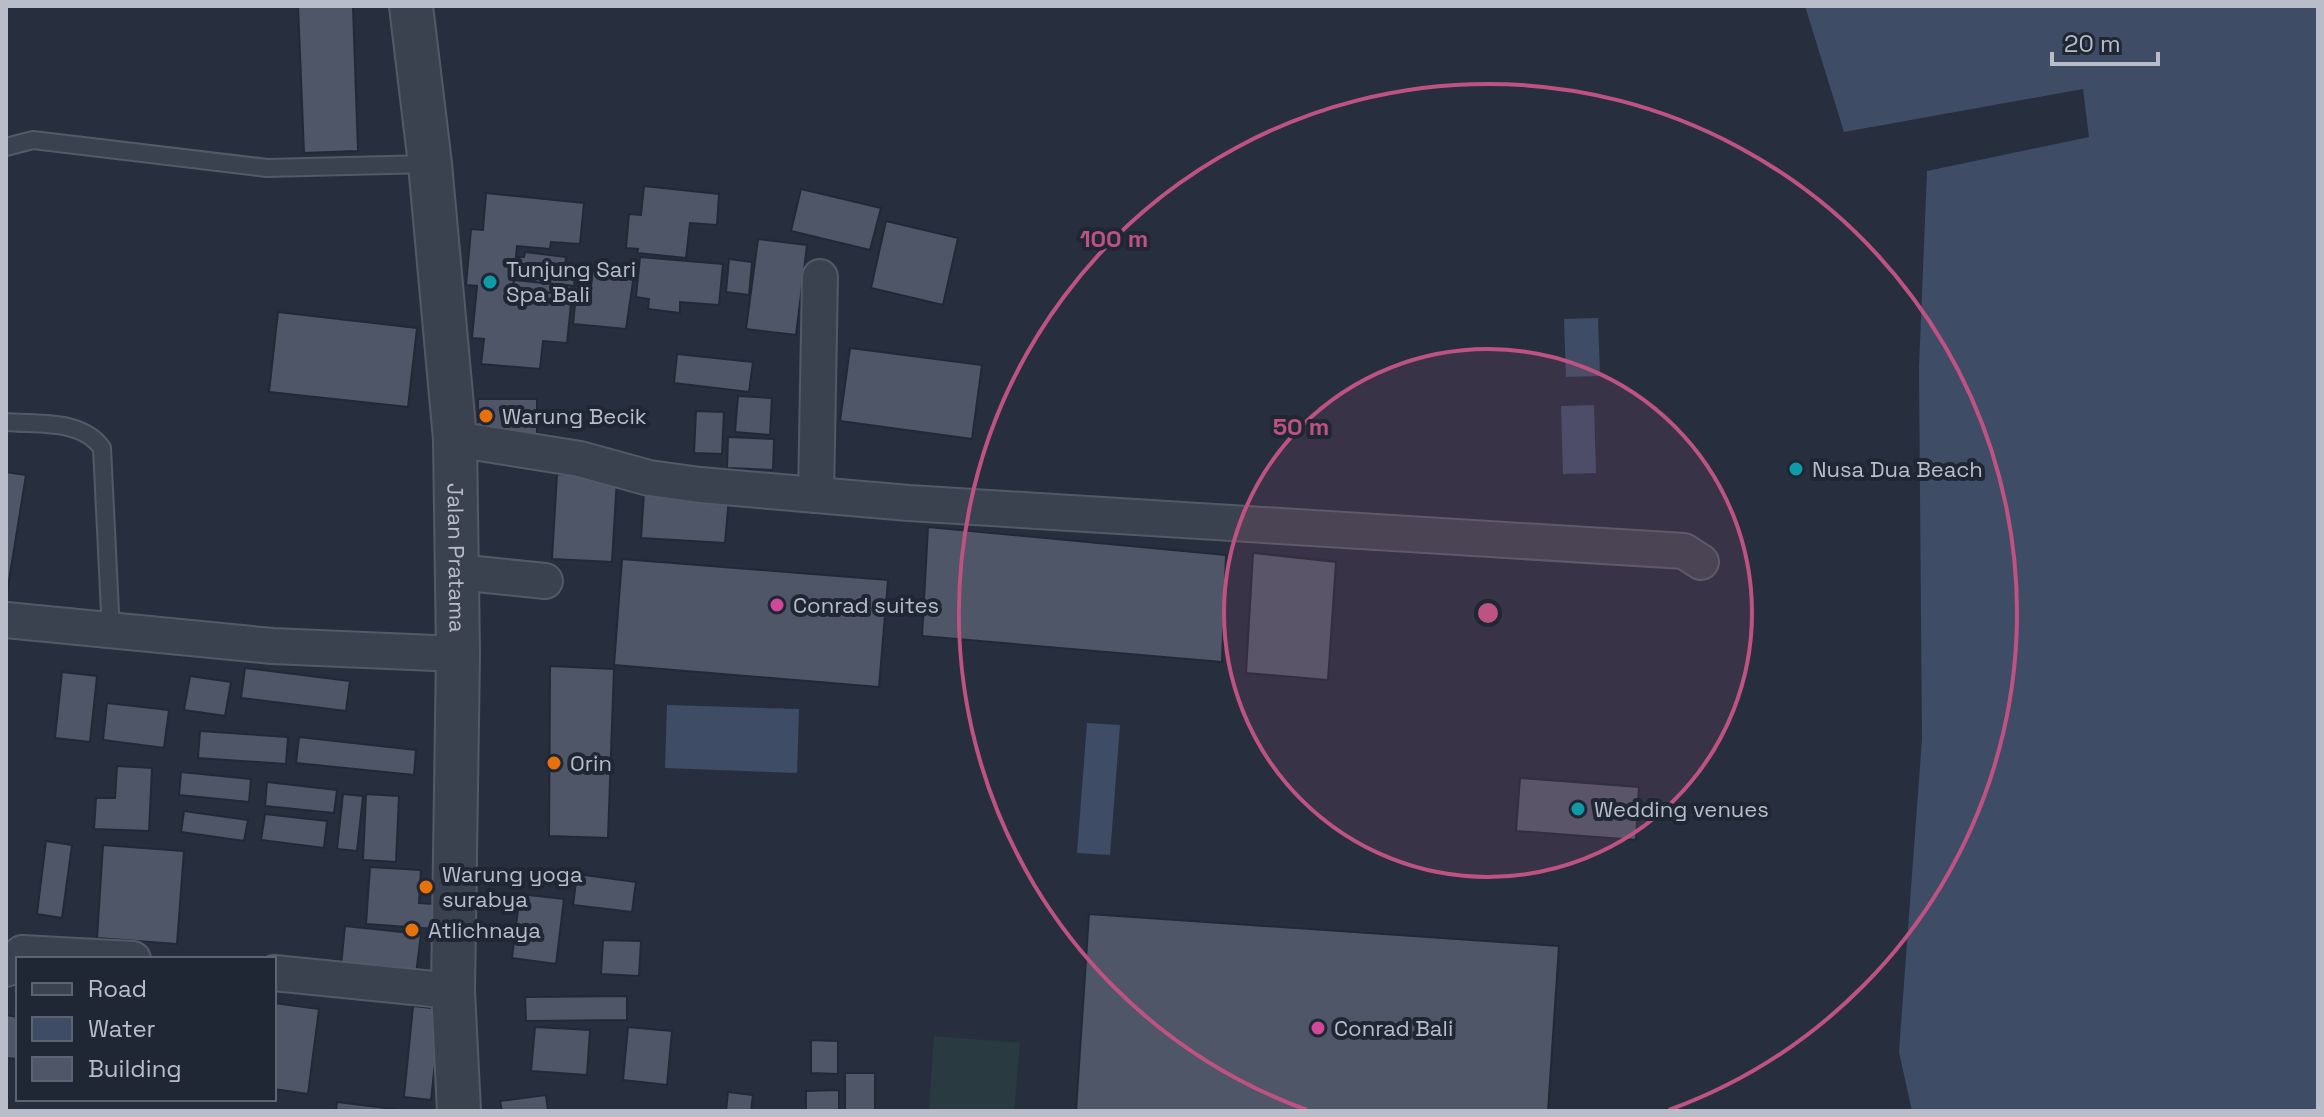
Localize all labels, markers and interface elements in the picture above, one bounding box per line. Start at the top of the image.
scale bar [2052,16,2158,66]
text: 20 m [2064,28,2121,59]
text: 100 m [1080,223,1148,254]
place label: Tunjung Sari Spa Bali [506,255,636,308]
marker: Tunjung Sari Spa Bali [481,273,499,291]
place label: Warung Becik [502,402,647,430]
marker: Warung Becik [477,407,495,425]
text: 50 m [1273,411,1329,442]
place label: Nusa Dua Beach [1812,455,1983,483]
marker: Nusa Dua Beach [1787,460,1805,478]
street label: Jalan Pratama [442,483,472,633]
place label: Conrad suites [793,591,939,619]
marker: Conrad suites [768,596,786,614]
centre of rings [1474,599,1502,627]
place label: Orin [570,749,612,777]
marker: Orin [545,754,563,772]
place label: Wedding venues [1594,795,1769,823]
marker: Wedding venues [1569,800,1587,818]
place label: Warung yoga surabya [442,860,583,913]
marker: Warung yoga surabya [417,878,435,896]
place label: Atlichnaya [428,916,541,944]
marker: Atlichnaya [403,921,421,939]
legend [16,957,276,1101]
text: Road [88,973,147,1004]
text: Water [88,1013,156,1044]
place label: Conrad Bali [1334,1014,1453,1042]
marker: Conrad Bali [1309,1019,1327,1037]
text: Building [88,1053,182,1084]

